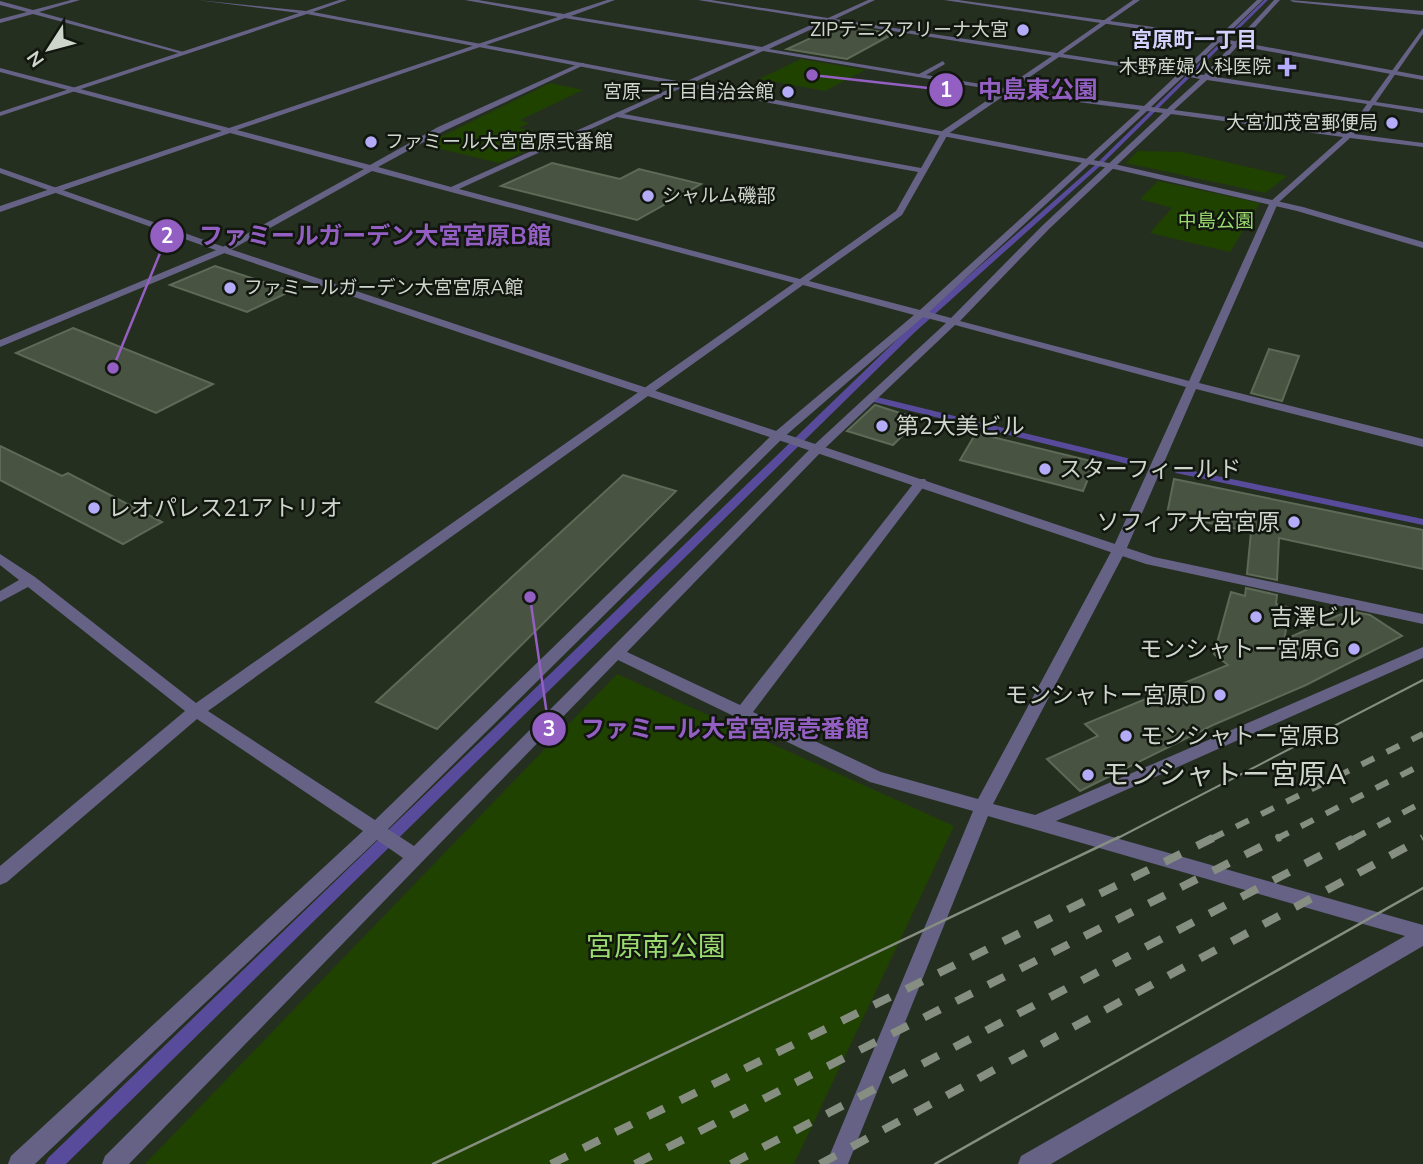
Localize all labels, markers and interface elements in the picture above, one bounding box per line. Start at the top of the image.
north arrow [14,14,84,84]
place label: ZIPテニスアリーナ大宮 [810,17,1009,43]
marker: ZIPテニスアリーナ大宮 [1015,22,1031,38]
district label: 宮原町一丁目 [1131,26,1257,54]
text: N [21,45,51,72]
place label: 木野産婦人科医院 [1119,54,1271,80]
marker: 木野産婦人科医院 [1277,57,1297,77]
callout: 中島東公園 [929,67,1112,112]
text: 中島東公園 [978,74,1098,106]
text: 1 [940,76,952,104]
place label: 宮原一丁目自治会館 [603,79,774,105]
marker: 宮原一丁目自治会館 [780,84,796,100]
place label: 大宮加茂宮郵便局 [1226,110,1378,136]
marker: 大宮加茂宮郵便局 [1384,115,1400,131]
place label: ファミール大宮宮原弐番館 [385,129,613,155]
marker: ファミール大宮宮原弐番館 [363,134,379,150]
place label: シャルム磯部 [662,183,776,209]
marker: シャルム磯部 [640,188,656,204]
park label: 中島公園 [1178,208,1254,234]
callout: ファミールガーデン大宮宮原B館 [150,213,565,258]
text: ファミールガーデン大宮宮原B館 [199,220,551,252]
text: 2 [161,222,173,250]
place label: ファミールガーデン大宮宮原A館 [244,275,523,301]
marker: ファミールガーデン大宮宮原A館 [222,280,238,296]
place label: 第2大美ビル [896,411,1025,442]
marker: 第2大美ビル [874,418,890,434]
place label: スターフィールド [1059,454,1241,485]
marker: スターフィールド [1037,461,1053,477]
place label: レオパレス21アトリオ [108,493,343,524]
marker: レオパレス21アトリオ [86,500,102,516]
place label: ソフィア大宮宮原 [1096,507,1280,538]
marker: ソフィア大宮宮原 [1286,514,1302,530]
place label: 吉澤ビル [1270,602,1362,633]
marker: 吉澤ビル [1248,609,1264,625]
place label: モンシャトー宮原G [1139,634,1340,665]
marker: モンシャトー宮原G [1346,641,1362,657]
place label: モンシャトー宮原D [1005,680,1206,711]
marker: モンシャトー宮原D [1212,687,1228,703]
callout: ファミール大宮宮原壱番館 [532,707,883,752]
text: ファミール大宮宮原壱番館 [581,713,869,745]
text: 3 [543,715,555,743]
place label: モンシャトー宮原B [1140,721,1340,752]
marker: モンシャトー宮原B [1118,728,1134,744]
place label: モンシャトー宮原A [1102,756,1346,794]
marker: モンシャトー宮原A [1080,767,1096,783]
park label: 宮原南公園 [586,928,726,966]

